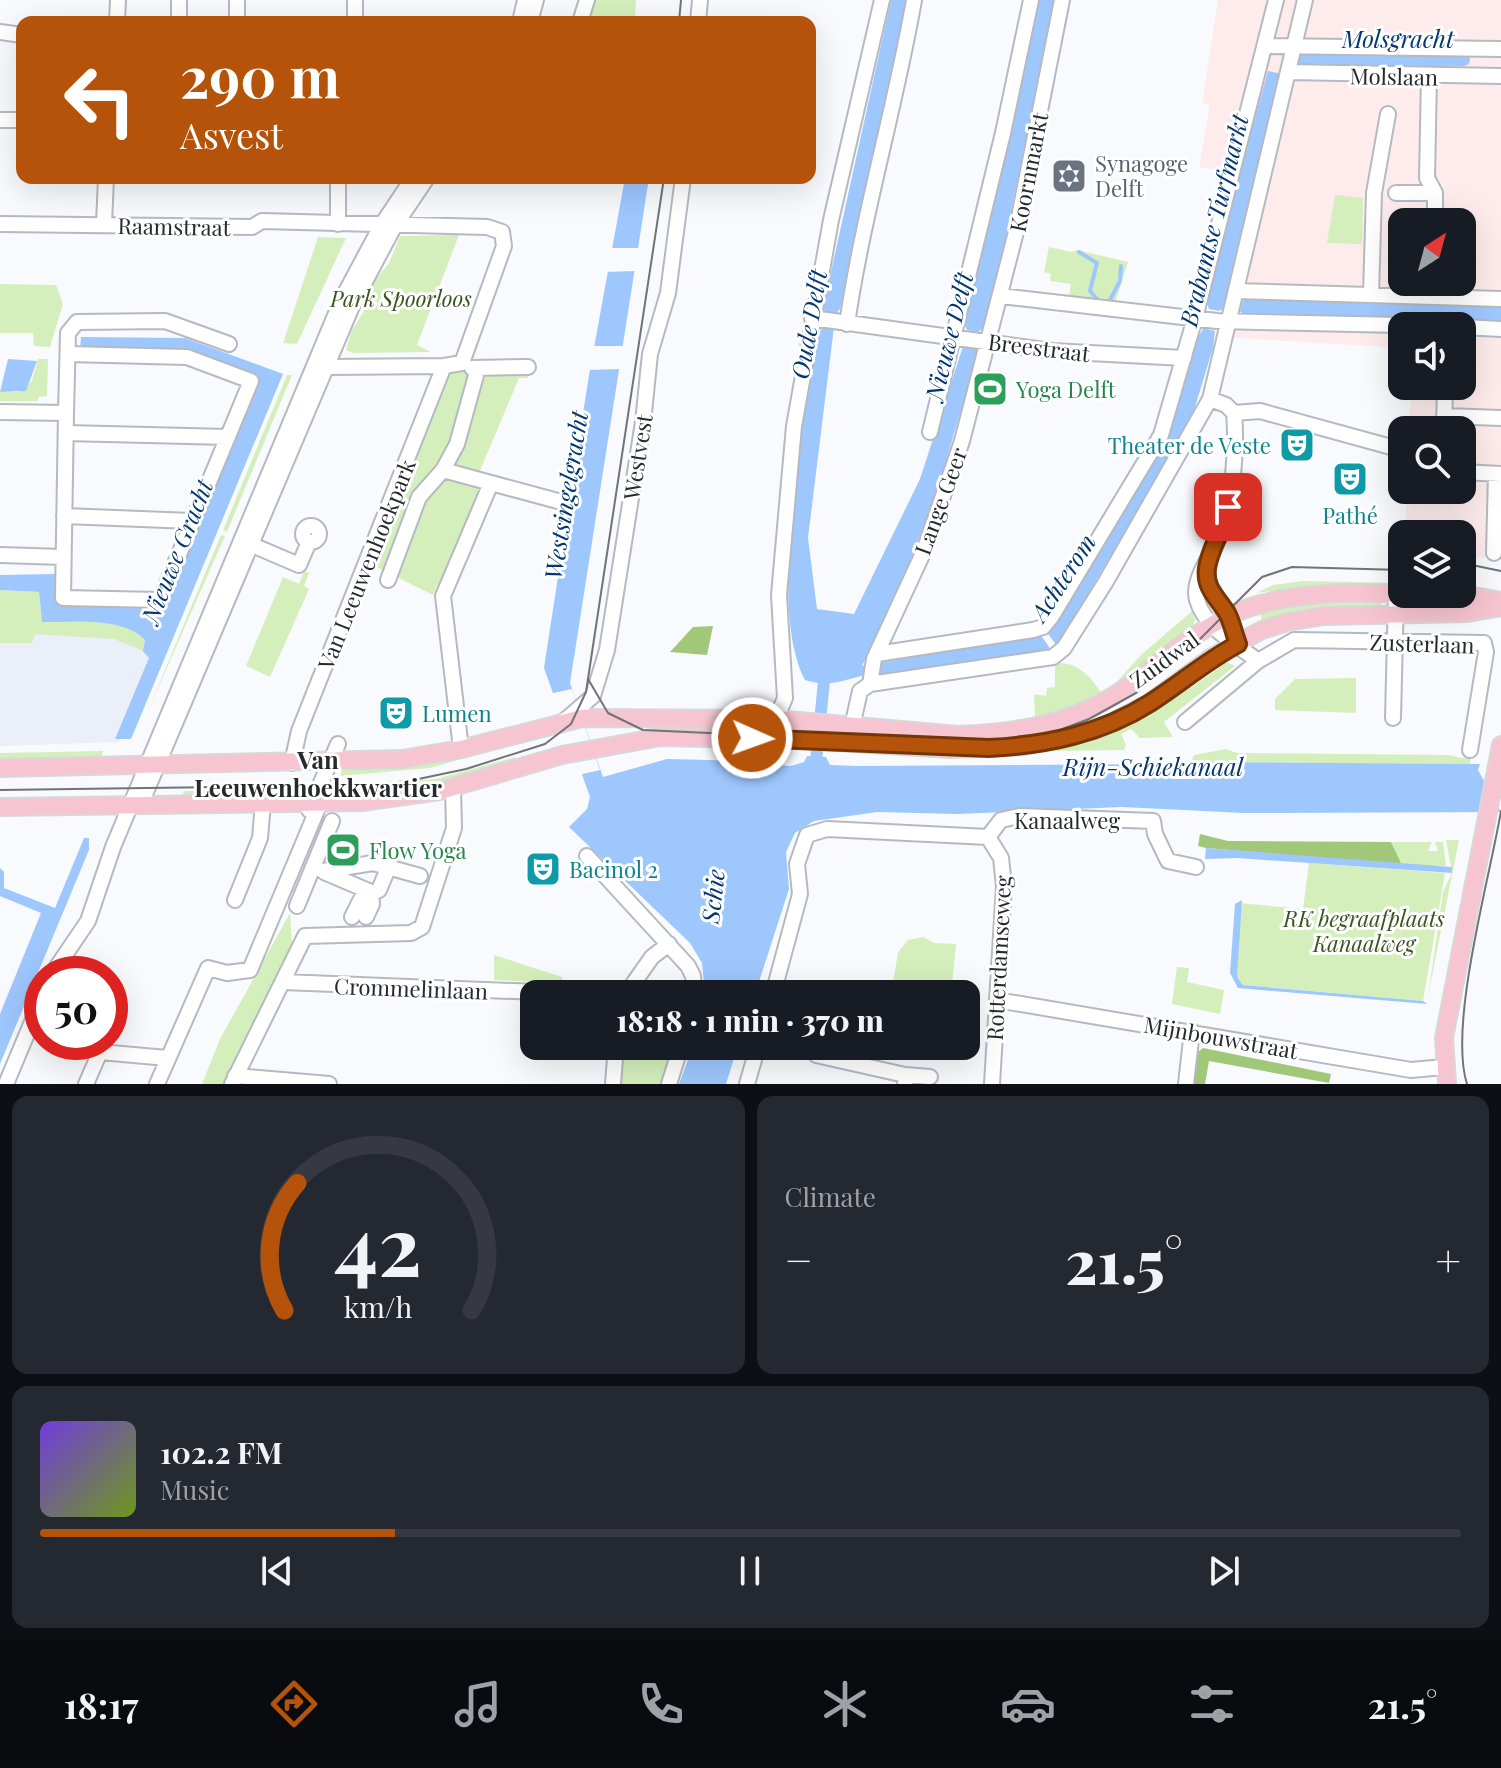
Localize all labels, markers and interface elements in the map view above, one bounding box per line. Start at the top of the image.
water label: Molsgracht [1341,22,1455,54]
text: 290 m [180,38,340,113]
icon: left [48,48,152,152]
street label: Molslaan [1350,60,1438,92]
street label: Koornmarkt [1002,108,1055,234]
text: Asvest [180,110,283,158]
water label: Brabantse Turfmarkt [1171,110,1255,330]
place label: Synagoge Delft [1095,148,1188,203]
synagogue icon: Synagoge Delft [1050,157,1088,195]
north arrow [1388,208,1476,296]
map controls [1388,208,1476,608]
street label: Raamstraat [117,210,232,242]
water label: Oude Delft [783,266,834,381]
water label: Nieuwe Delft [916,267,980,406]
park label: Park Spoorloos [329,283,472,313]
button: sound [1388,312,1476,400]
street label: Breestraat [986,326,1093,368]
sports icon: Yoga Delft [971,370,1009,408]
place label: Yoga Delft [1015,374,1117,404]
water label: Westsingelgracht [536,407,594,582]
street label: Westvest [615,411,659,503]
button: search [1388,416,1476,504]
theatre icon: Theater de Veste [1278,426,1316,464]
place label: Theater de Veste [1108,430,1271,460]
street label: Lange Geer [907,443,973,559]
street label: Van Leeuwenhoekpark [310,454,422,675]
theatre icon: Pathé [1331,460,1369,498]
pin [1194,473,1262,541]
water label: Nieuwe Gracht [132,474,220,629]
icon: arrive [1206,485,1250,529]
place label: Pathé [1322,500,1378,530]
button: layers [1388,520,1476,608]
water label: Achterom [1020,527,1102,629]
street label: Zuidwal [1123,624,1205,694]
street label: Zusterlaan [1369,626,1475,660]
theatre icon: Lumen [377,694,415,732]
position arrow [710,696,794,780]
place label: Lumen [422,698,492,728]
district label: Van Leeuwenhoekkwartier [194,743,443,803]
water label: Rijn-Schiekanaal [1062,750,1245,782]
street label: Kanaalweg [1014,805,1120,835]
sports icon: Flow Yoga [324,831,362,869]
place label: Flow Yoga [369,835,466,865]
theatre icon: Bacinol 2 [524,850,562,888]
place label: Bacinol 2 [569,854,658,884]
water label: Schie [693,867,731,926]
street label: Rotterdamseweg [979,874,1017,1041]
park label: RK begraafplaats Kanaalweg [1282,903,1445,958]
speed limit sign: 50 [24,956,128,1060]
street label: Crommelinlaan [334,970,488,1006]
text: 18:18 · 1 min · 370 m [616,1000,884,1040]
street label: Mijnbouwstraat [1142,1009,1301,1066]
text: Climate [785,1179,876,1214]
text: 42 [335,1187,422,1298]
text: 21.5° [1065,1219,1183,1299]
text: − [785,1229,813,1288]
text: + [1435,1229,1461,1288]
text: km/h [344,1287,413,1325]
text: 102.2 FM [160,1432,283,1472]
text: Music [160,1472,229,1507]
icon: previous [255,1549,299,1593]
icon: pause [728,1549,772,1593]
icon: next [1202,1549,1246,1593]
icon: directions [266,1676,322,1732]
icon: music [450,1676,506,1732]
icon: phone [633,1676,689,1732]
icon: climate [817,1676,873,1732]
icon: car [1000,1676,1056,1732]
icon: filters [1184,1676,1240,1732]
text: 18:17 [64,1680,138,1728]
text: 21.5° [1368,1680,1437,1728]

